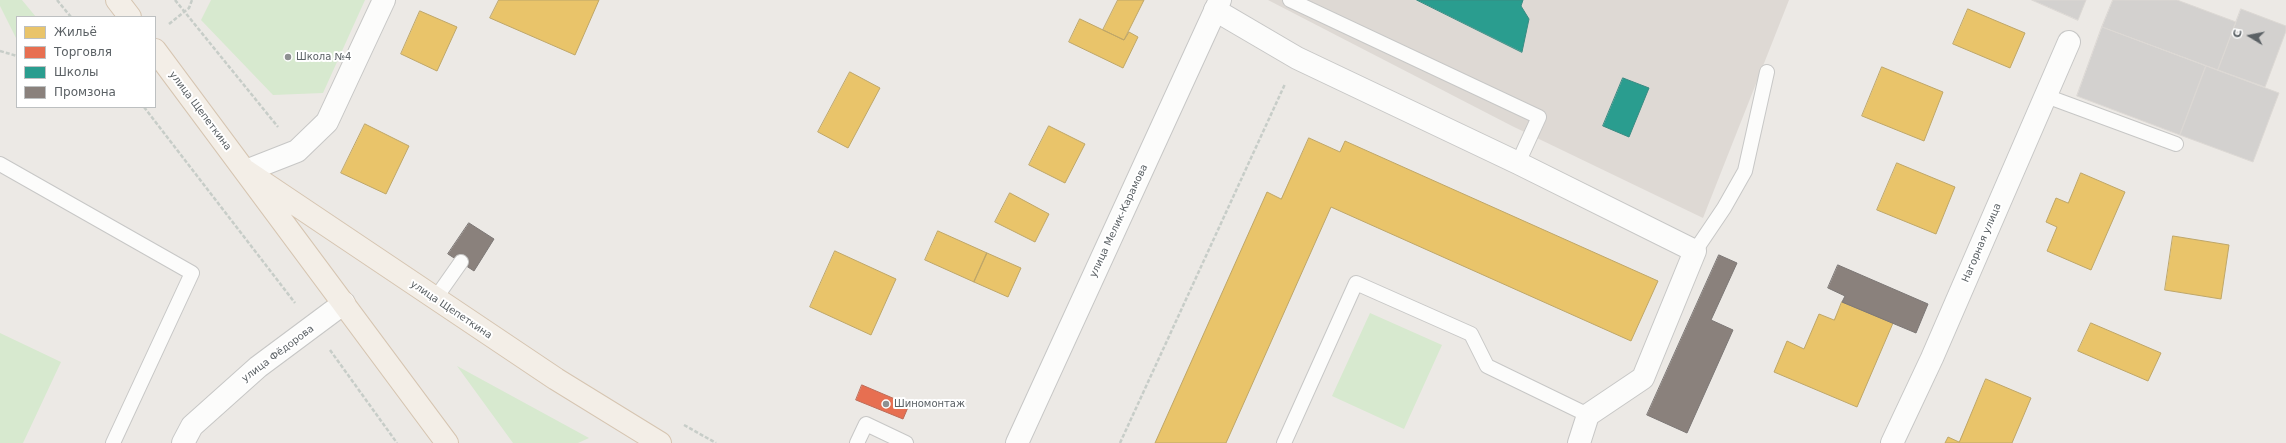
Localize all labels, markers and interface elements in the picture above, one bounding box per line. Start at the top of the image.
legend [16,16,156,108]
north arrow [2230,16,2270,56]
text: Жильё [54,25,97,39]
text: С [2231,29,2245,39]
text: Торговля [54,45,112,59]
place label: Школа №4 [296,51,351,63]
marker: Школа №4 [283,52,293,62]
text: Школы [54,65,99,79]
street label: улица Щепеткина [166,69,234,153]
text: Промзона [54,85,116,99]
street label: улица Мелик-Карамова [1087,162,1151,280]
street label: Нагорная улица [1960,202,2004,284]
street label: улица Щепеткина [408,278,494,342]
street label: улица Фёдорова [240,323,316,385]
place label: Шиномонтаж [894,398,965,410]
marker: Шиномонтаж [881,399,891,409]

